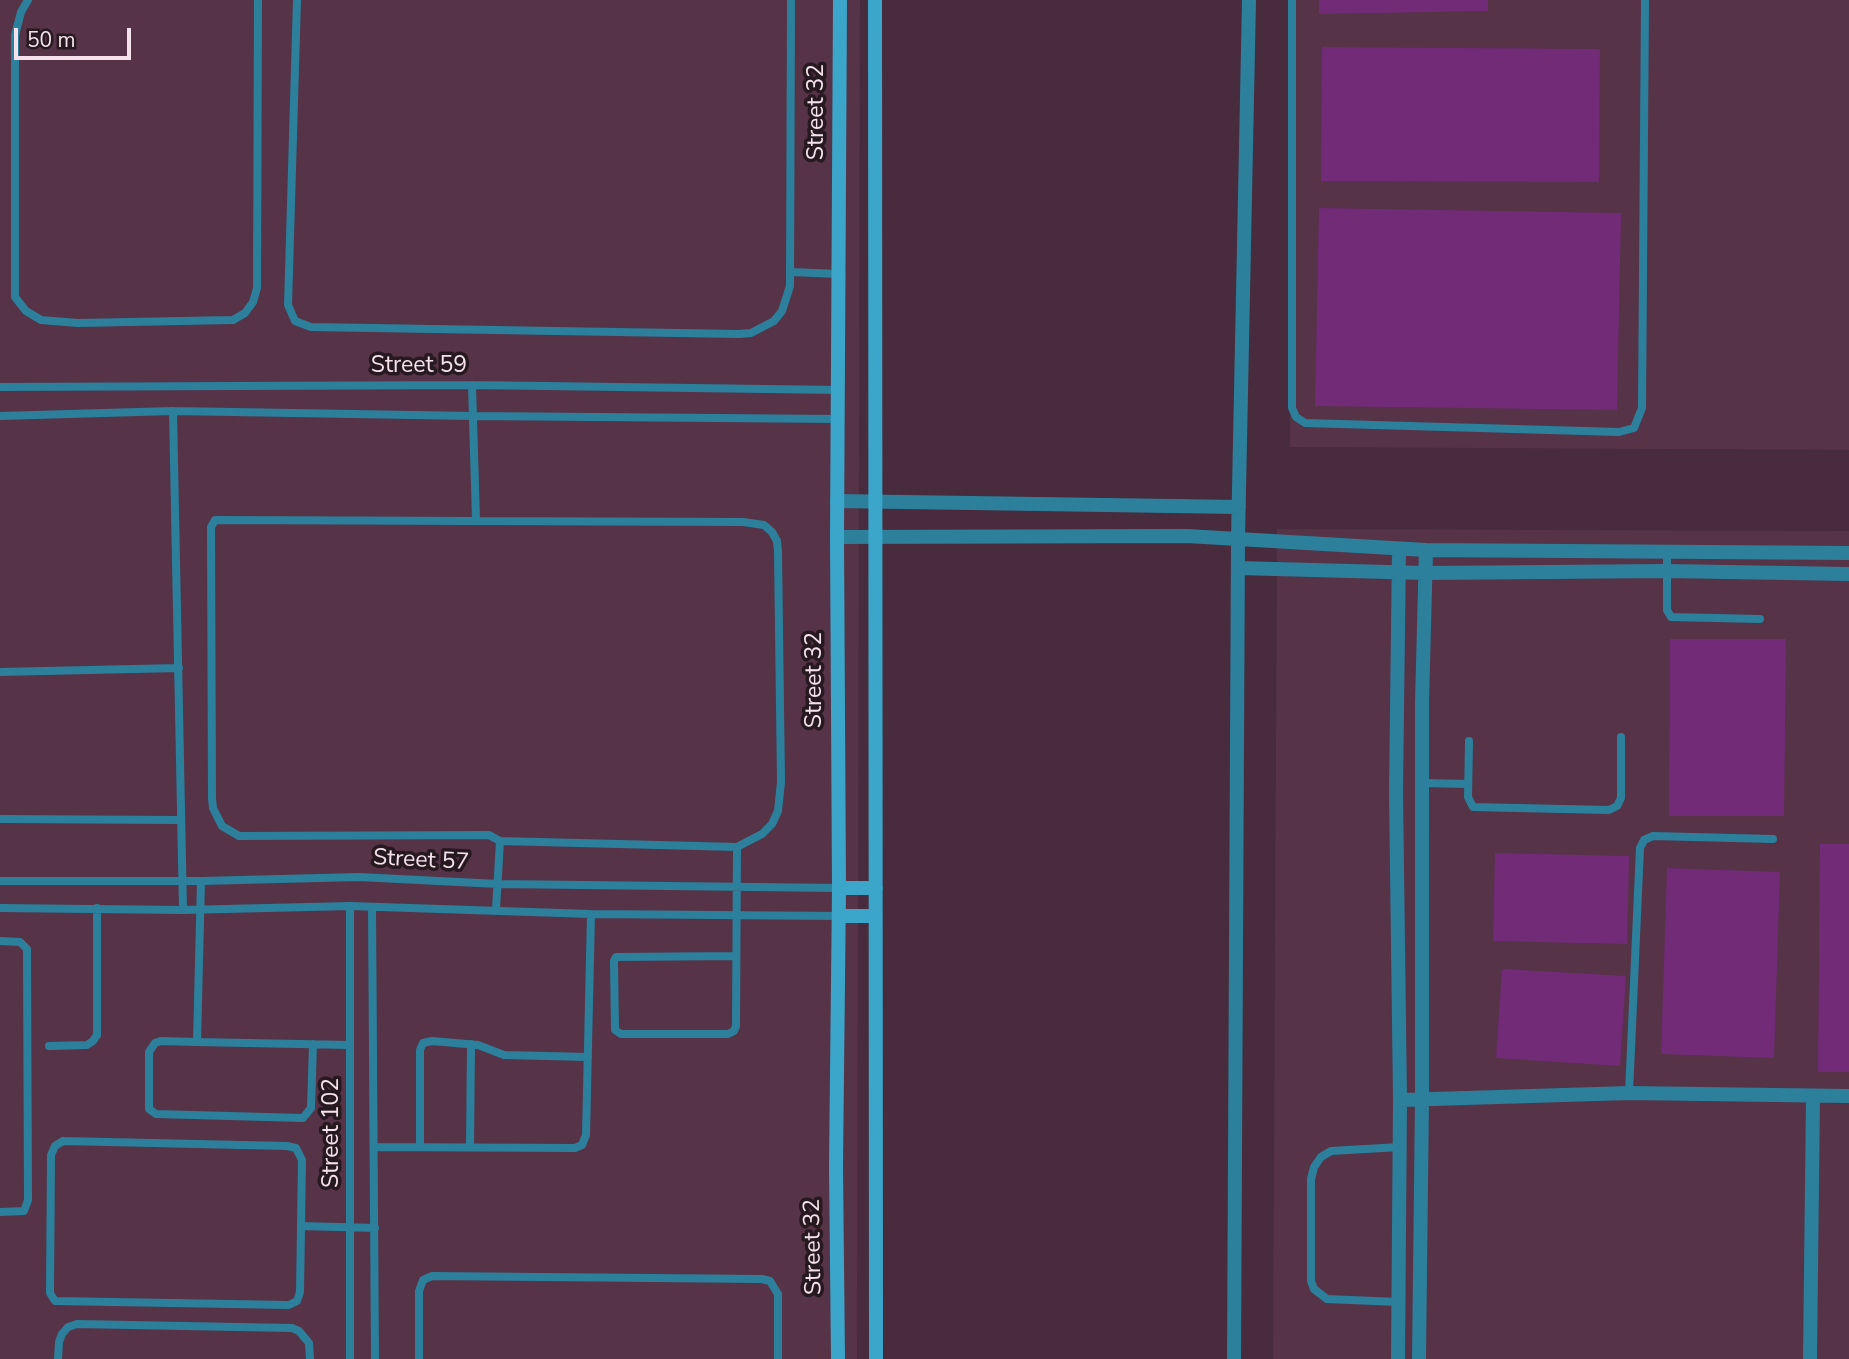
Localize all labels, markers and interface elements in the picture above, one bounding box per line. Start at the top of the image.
scale bar [18,14,135,58]
text: 50 m [27,26,76,54]
street label: Street 32 [803,64,831,160]
street label: Street 59 [371,352,467,380]
street label: Street 32 [801,632,829,728]
street label: Street 57 [372,845,470,877]
street label: Street 102 [318,1078,346,1188]
street label: Street 32 [799,1199,829,1295]

